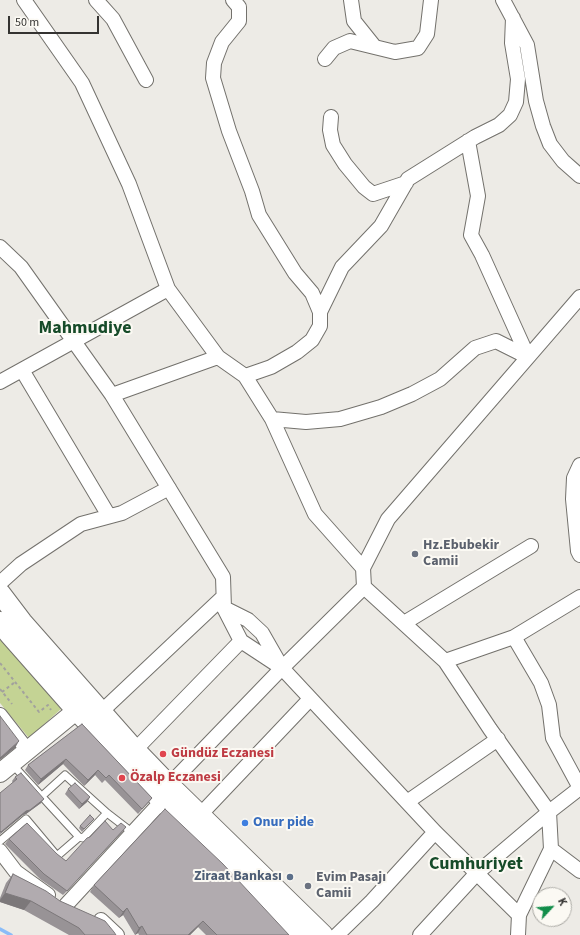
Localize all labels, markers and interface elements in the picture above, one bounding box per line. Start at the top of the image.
scale bar [10,8,101,34]
text: 50 m [15,14,39,31]
district label: Mahmudiye [39,318,131,340]
place label: Hz.Ebubekir Camii [423,538,499,570]
marker: Hz.Ebubekir Camii [410,549,420,559]
place label: Gündüz Eczanesi [171,746,274,762]
marker: Gündüz Eczanesi [158,749,168,759]
place label: Özalp Eczanesi [130,770,221,786]
marker: Özalp Eczanesi [117,773,127,783]
place label: Onur pide [253,815,314,831]
marker: Onur pide [240,818,250,828]
district label: Cumhuriyet [429,854,523,876]
place label: Ziraat Bankası [194,869,282,885]
place label: Evim Pasajı Camii [316,870,386,902]
marker: Ziraat Bankası [285,872,295,882]
marker: Evim Pasajı Camii [303,881,313,891]
north arrow [532,887,572,927]
text: K [554,896,571,908]

